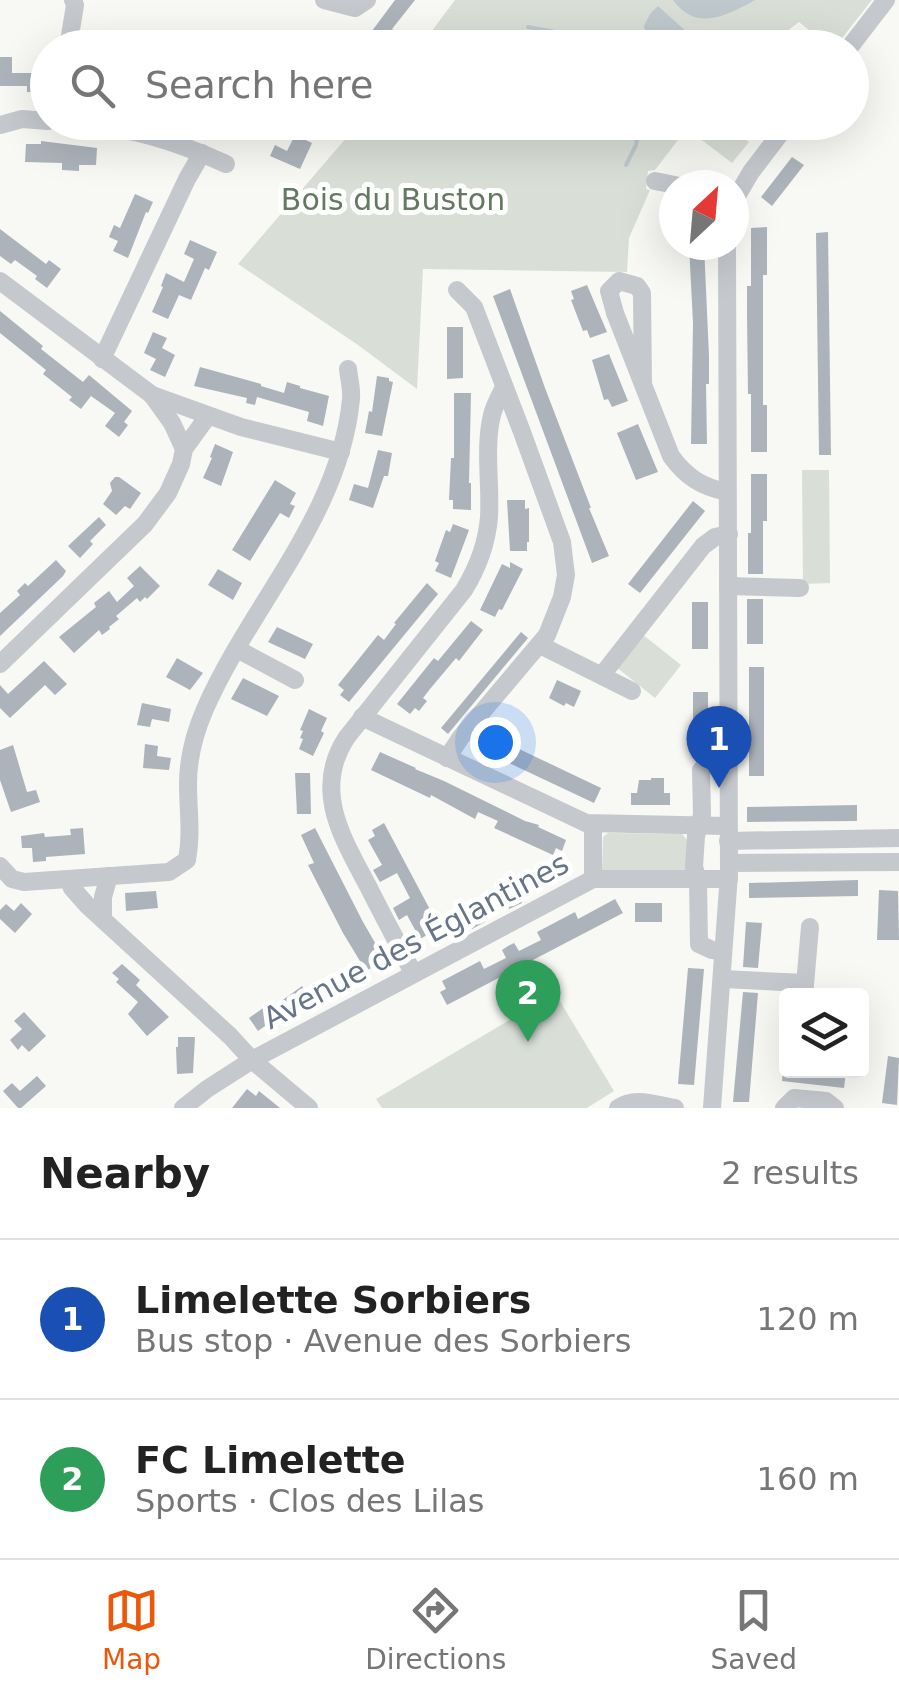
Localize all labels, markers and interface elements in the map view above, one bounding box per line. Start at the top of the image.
search box [30,30,869,140]
icon: search [65,58,120,113]
text: Search here [145,63,373,107]
north arrow [659,170,749,260]
park label: Bois du Buston [281,182,505,217]
pin: 1 [686,706,752,788]
your location [470,717,521,768]
street label: Avenue des Églantines [257,845,574,1036]
pin: 2 [496,960,560,1042]
map controls [779,988,869,1078]
button: layers [779,988,869,1078]
text: Nearby [40,1149,210,1198]
text: 2 results [721,1154,859,1192]
text: Limelette Sorbiers [135,1278,531,1322]
text: 1 [61,1300,84,1338]
text: 120 m [757,1300,859,1338]
text: Bus stop · Avenue des Sorbiers [135,1322,631,1360]
text: FC Limelette [135,1438,406,1482]
text: 2 [61,1460,84,1498]
text: 160 m [757,1460,859,1498]
text: Sports · Clos des Lilas [135,1482,484,1520]
tab: Map [102,1583,161,1676]
tab: Directions [365,1583,506,1676]
tab: Saved [710,1583,797,1676]

